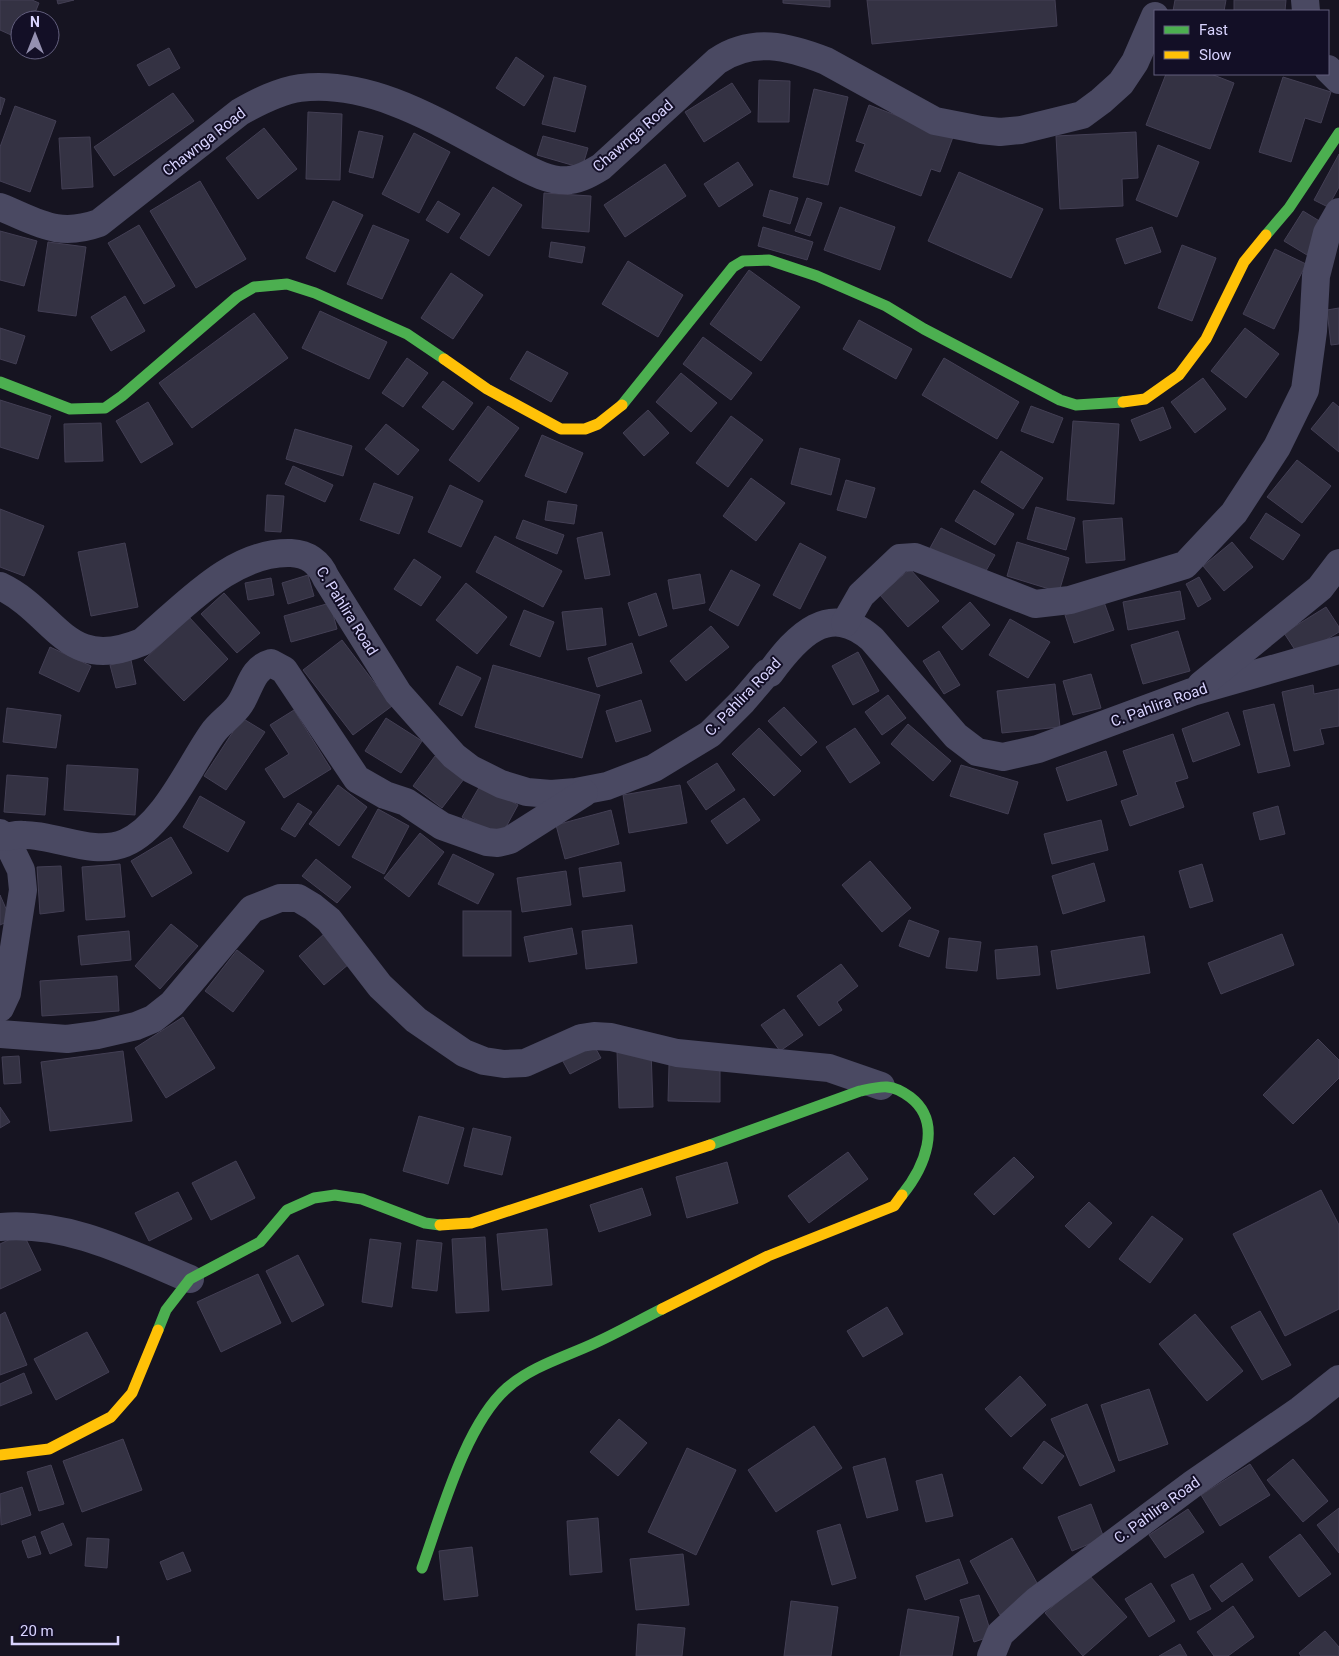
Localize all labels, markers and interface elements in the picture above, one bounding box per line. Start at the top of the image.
north arrow [10,10,60,60]
legend [1154,10,1329,75]
text: N [30,14,40,30]
text: Fast [1199,21,1228,39]
text: Slow [1199,46,1231,64]
street label: Chawnga Road [589,96,677,176]
street label: Chawnga Road [159,104,249,180]
street label: C. Pahlira Road [312,563,382,659]
street label: C. Pahlira Road [701,654,785,740]
street label: C. Pahlira Road [1108,679,1210,731]
street label: C. Pahlira Road [1111,1473,1203,1547]
scale bar [12,1614,119,1646]
text: 20 m [20,1622,54,1640]

